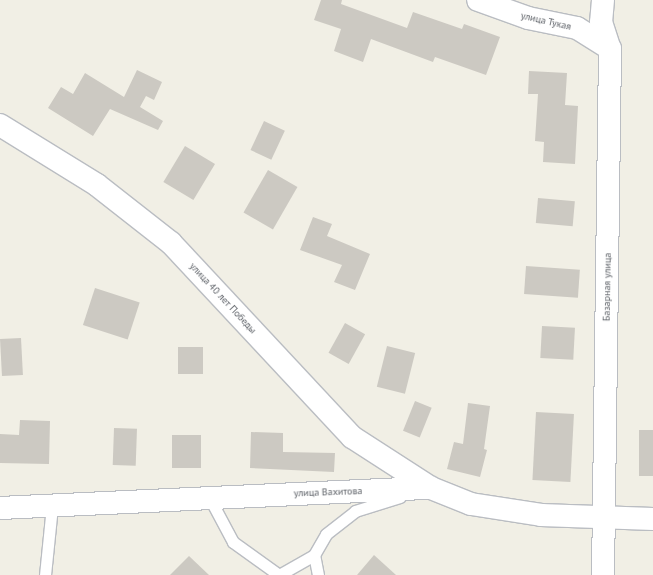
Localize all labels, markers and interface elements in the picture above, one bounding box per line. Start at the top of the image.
street label: улица Тукая [520,9,572,33]
street label: Базарная улица [600,253,614,321]
street label: улица 40 лет Победы [187,260,259,336]
street label: улица Вахитова [293,485,363,499]

